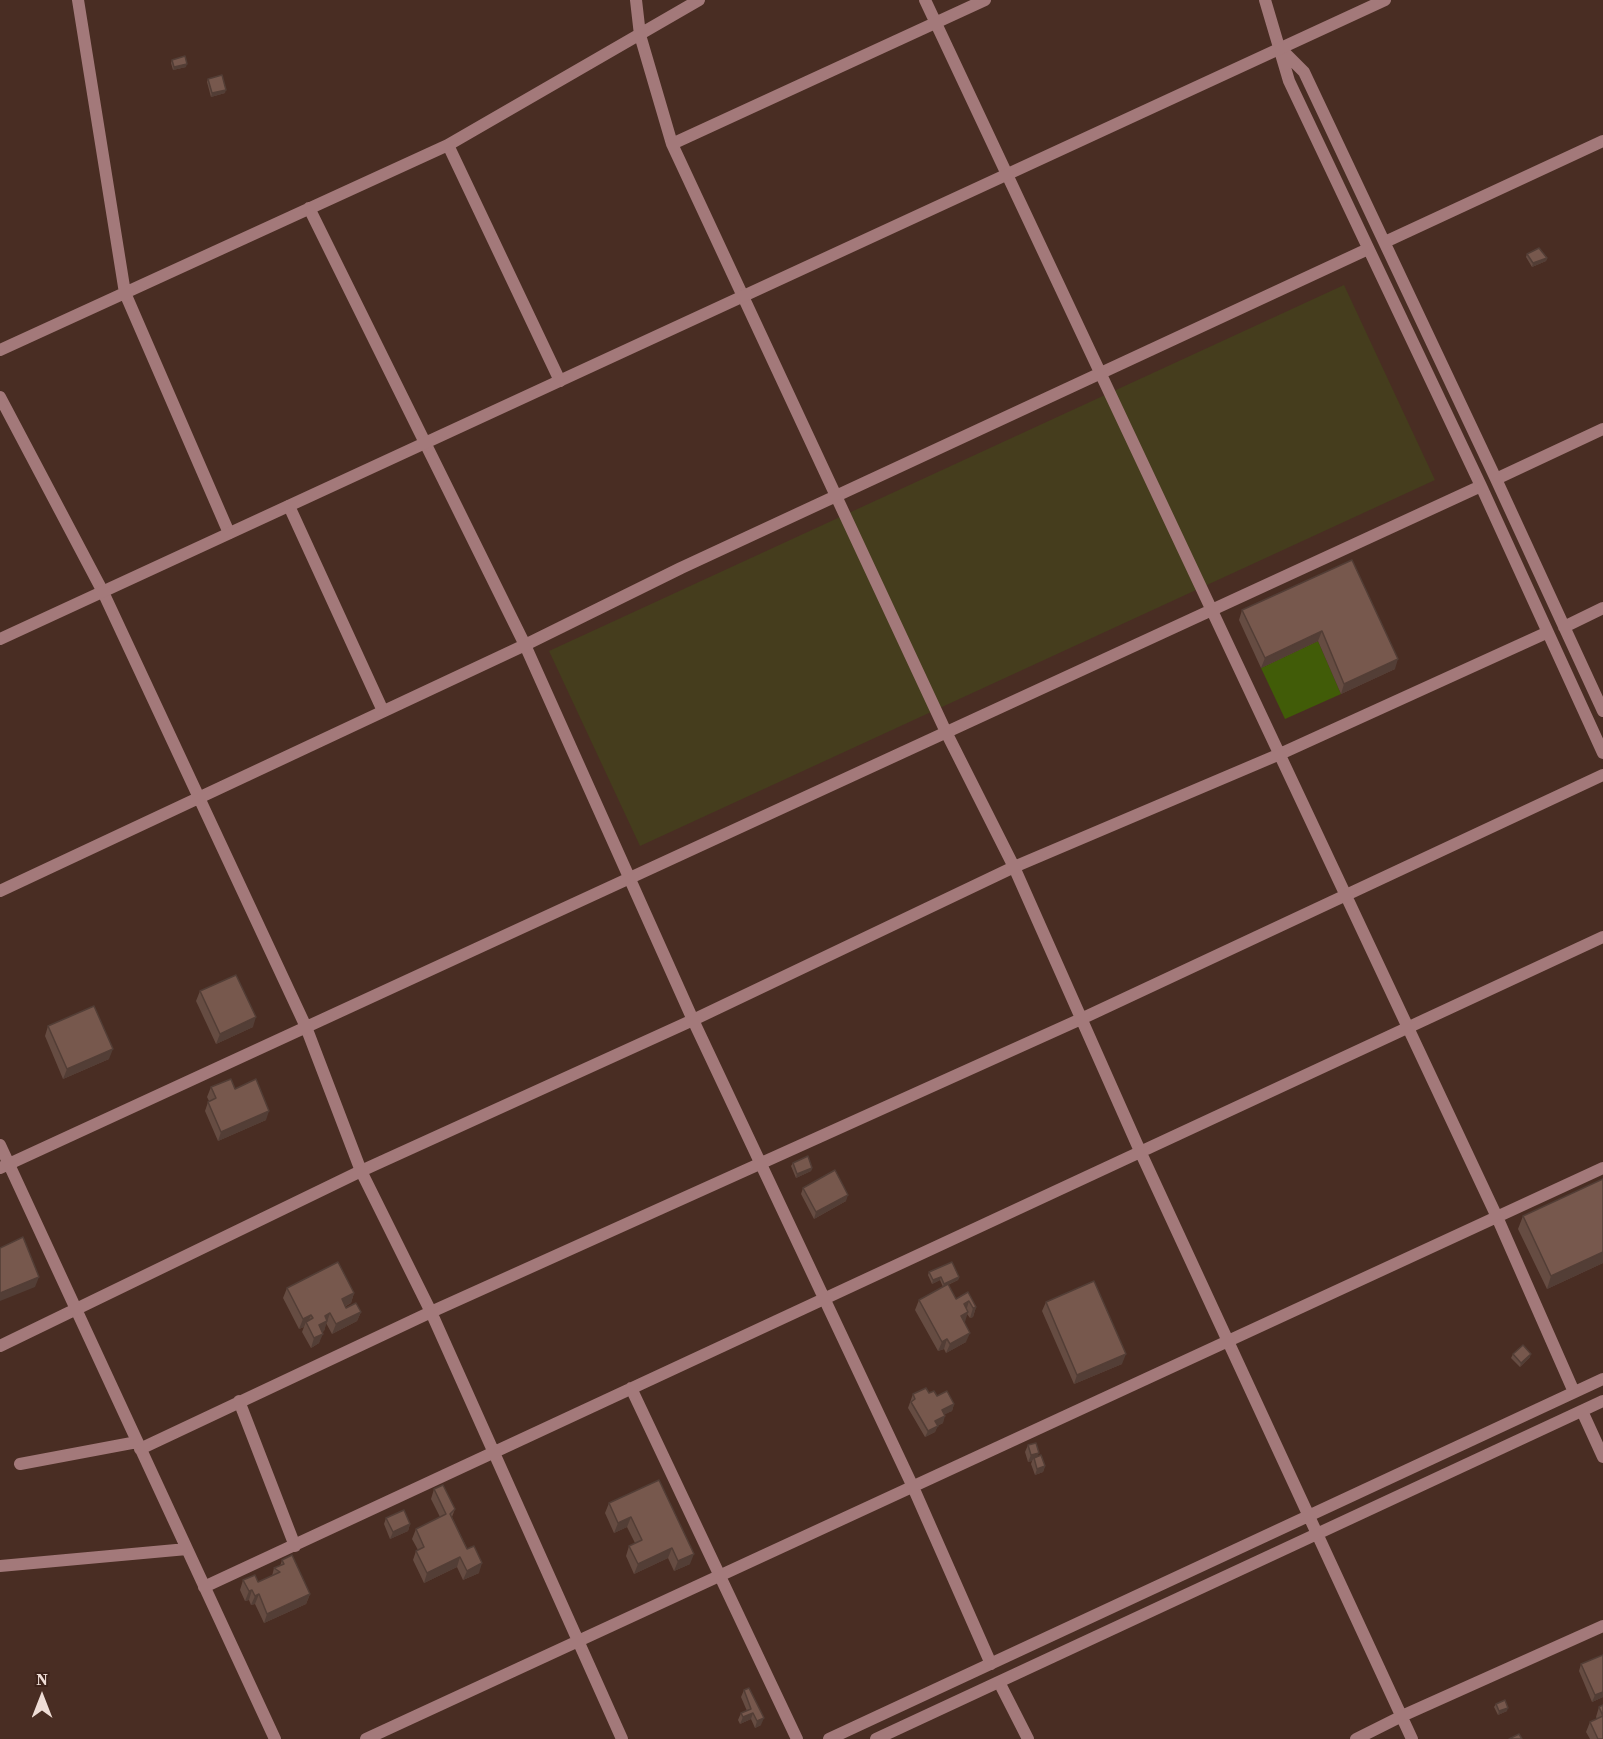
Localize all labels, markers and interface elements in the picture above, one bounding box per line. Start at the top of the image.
north arrow [12,1667,72,1727]
text: N [36,1668,48,1690]

